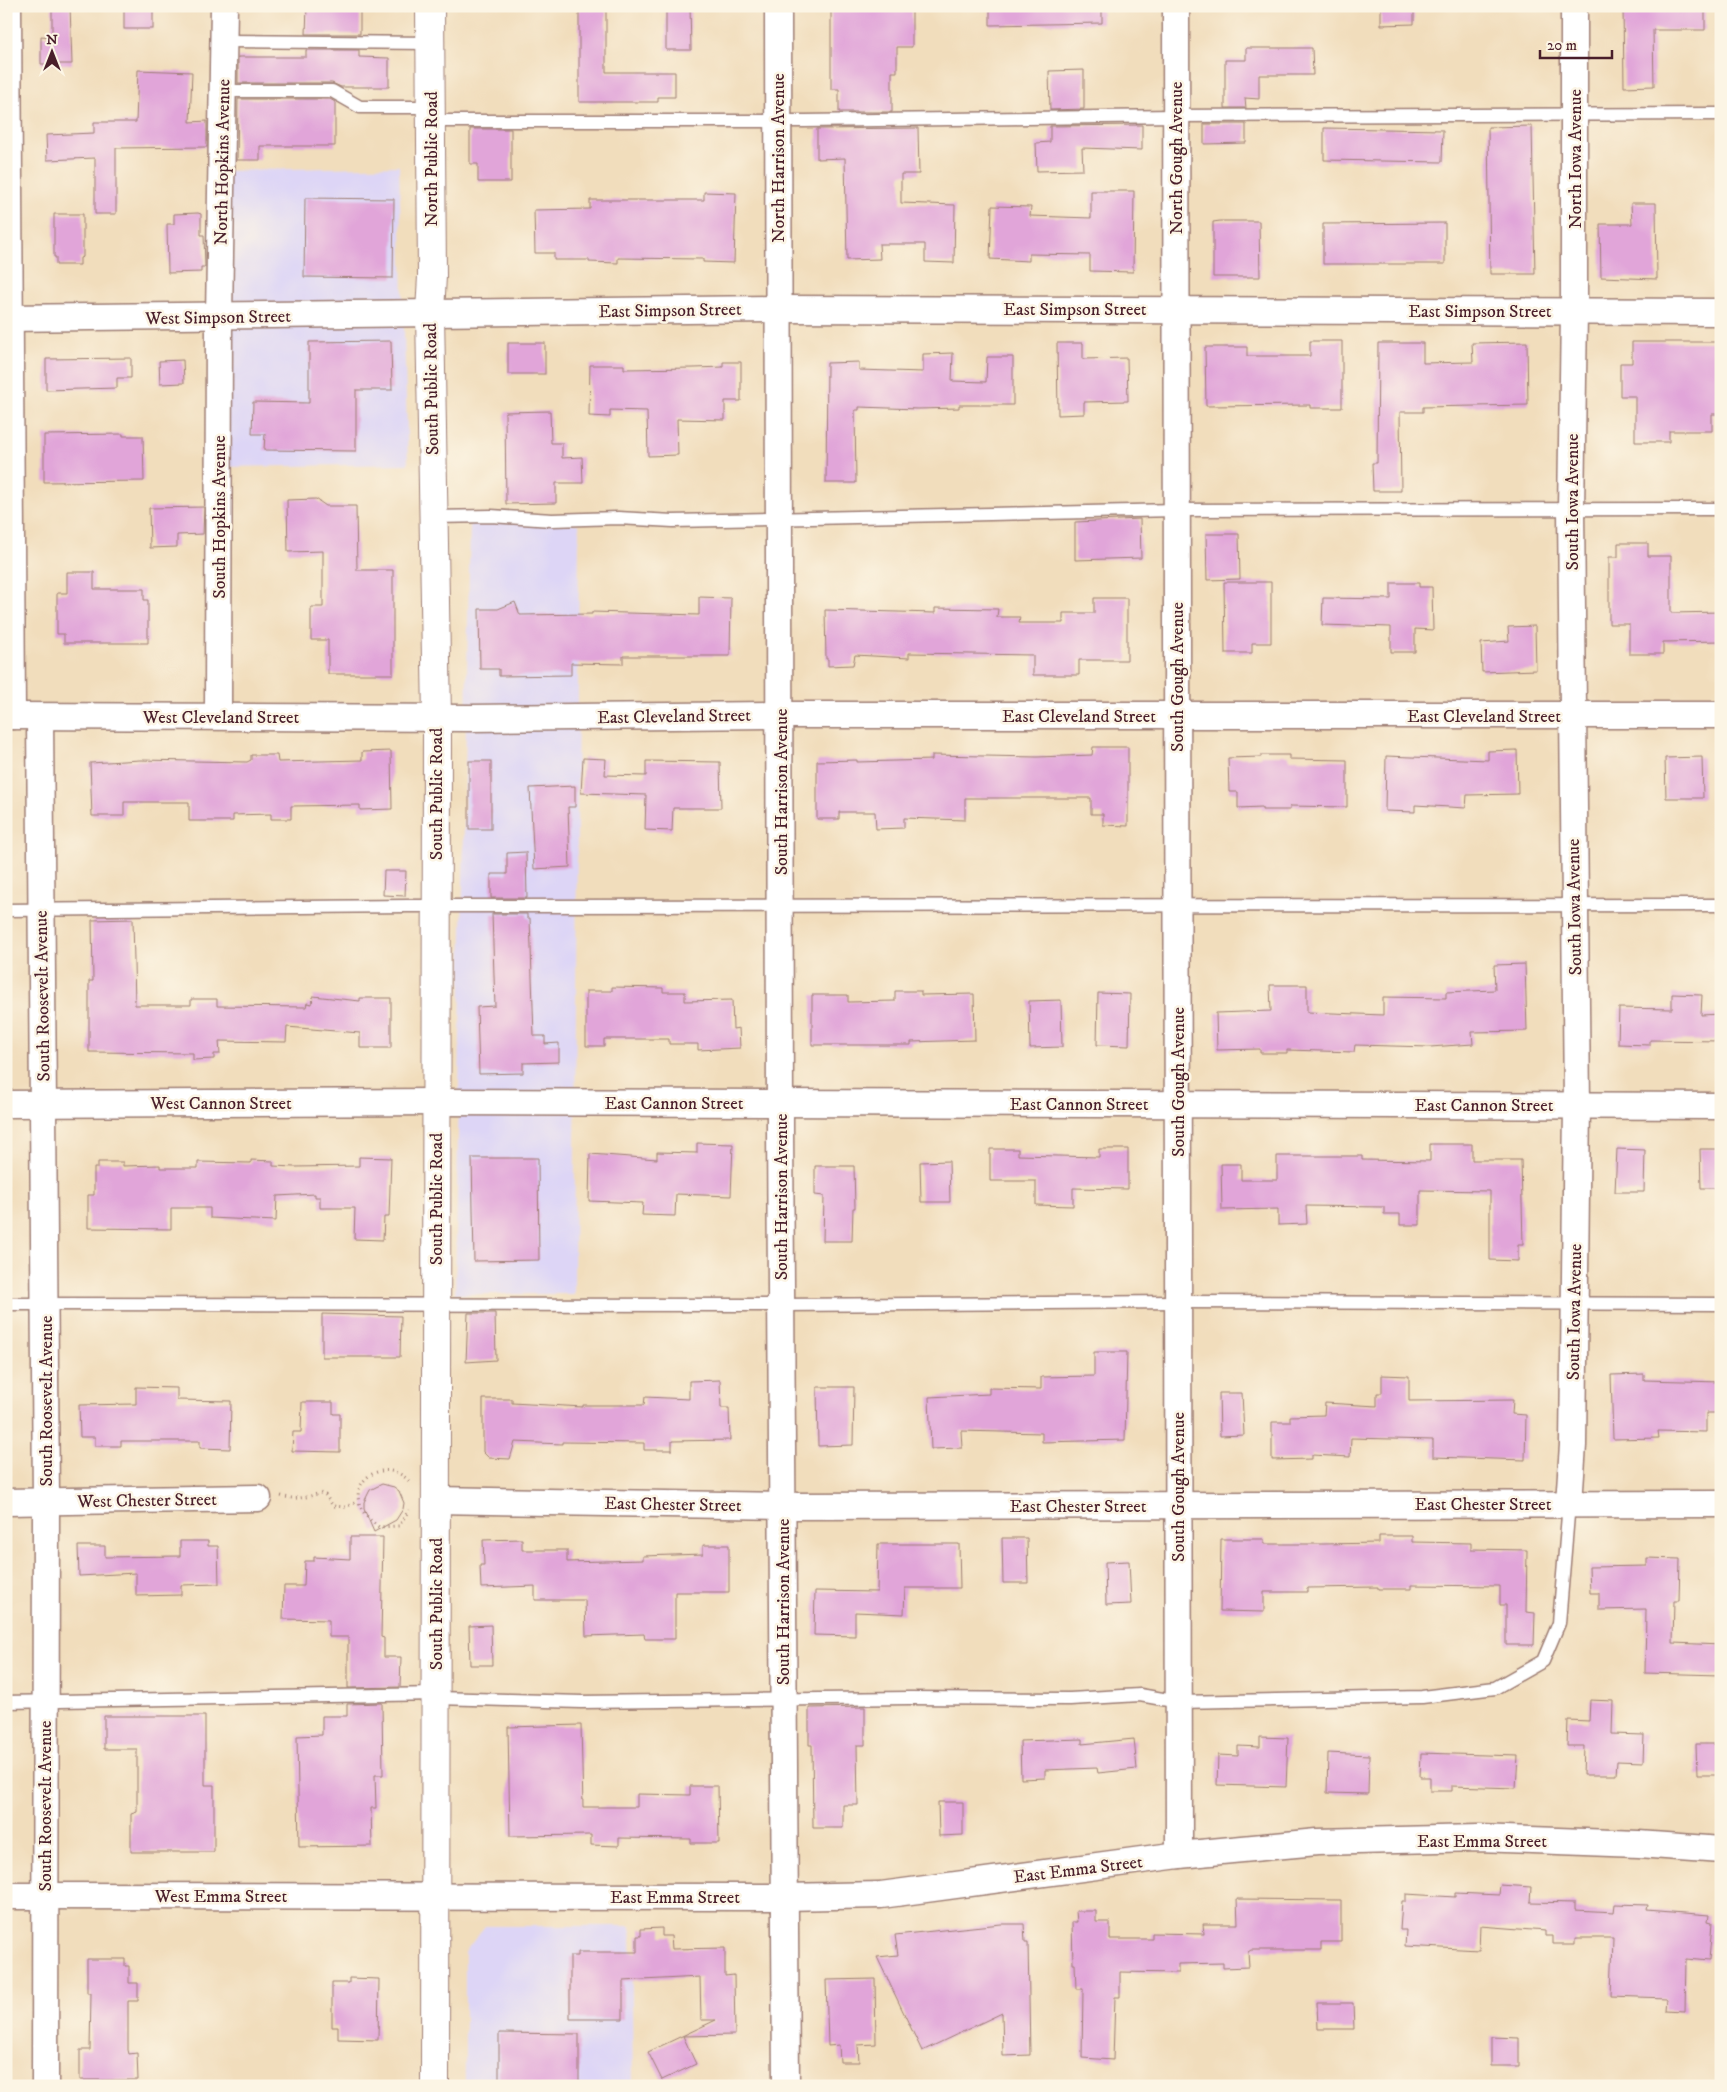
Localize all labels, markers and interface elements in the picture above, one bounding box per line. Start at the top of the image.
north arrow [28,28,78,78]
scale bar [1540,28,1612,60]
text: N [46,31,58,49]
text: 20 m [1547,36,1577,55]
street label: North Harrison Avenue [768,73,790,243]
street label: North Hopkins Avenue [211,79,235,245]
street label: North Gough Avenue [1166,82,1188,234]
street label: North Iowa Avenue [1565,89,1587,229]
street label: North Public Road [421,91,443,227]
street label: East Simpson Street [598,299,742,323]
street label: East Simpson Street [1003,299,1147,321]
street label: East Simpson Street [1408,301,1552,323]
street label: West Simpson Street [144,306,291,330]
street label: South Public Road [420,323,444,455]
street label: South Iowa Avenue [1562,434,1584,570]
street label: South Hopkins Avenue [209,435,231,599]
street label: South Gough Avenue [1167,602,1189,752]
street label: East Cleveland Street [597,705,751,729]
street label: East Cleveland Street [1002,706,1156,728]
street label: East Cleveland Street [1407,706,1561,728]
street label: West Cleveland Street [142,707,300,729]
street label: South Harrison Avenue [771,709,793,875]
street label: South Public Road [426,728,448,860]
street label: South Iowa Avenue [1563,838,1587,976]
street label: South Roosevelt Avenue [31,910,55,1082]
street label: South Gough Avenue [1168,1007,1190,1157]
street label: West Cannon Street [149,1093,292,1115]
street label: East Cannon Street [605,1093,744,1115]
street label: East Cannon Street [1010,1094,1149,1116]
street label: East Cannon Street [1415,1095,1554,1117]
street label: South Harrison Avenue [771,1114,793,1280]
street label: South Public Road [426,1133,448,1265]
street label: South Iowa Avenue [1563,1243,1587,1381]
street label: South Roosevelt Avenue [36,1316,58,1487]
street label: South Gough Avenue [1168,1412,1190,1562]
street label: West Chester Street [76,1489,217,1513]
street label: East Chester Street [604,1493,742,1517]
street label: East Chester Street [1414,1494,1552,1516]
street label: East Chester Street [1009,1496,1147,1518]
street label: South Harrison Avenue [773,1519,795,1685]
street label: South Public Road [426,1538,448,1670]
street label: South Roosevelt Avenue [35,1721,57,1892]
street label: East Emma Street [1417,1831,1547,1853]
street label: East Emma Street [1012,1851,1144,1889]
street label: West Emma Street [154,1886,288,1908]
street label: East Emma Street [610,1887,740,1909]

